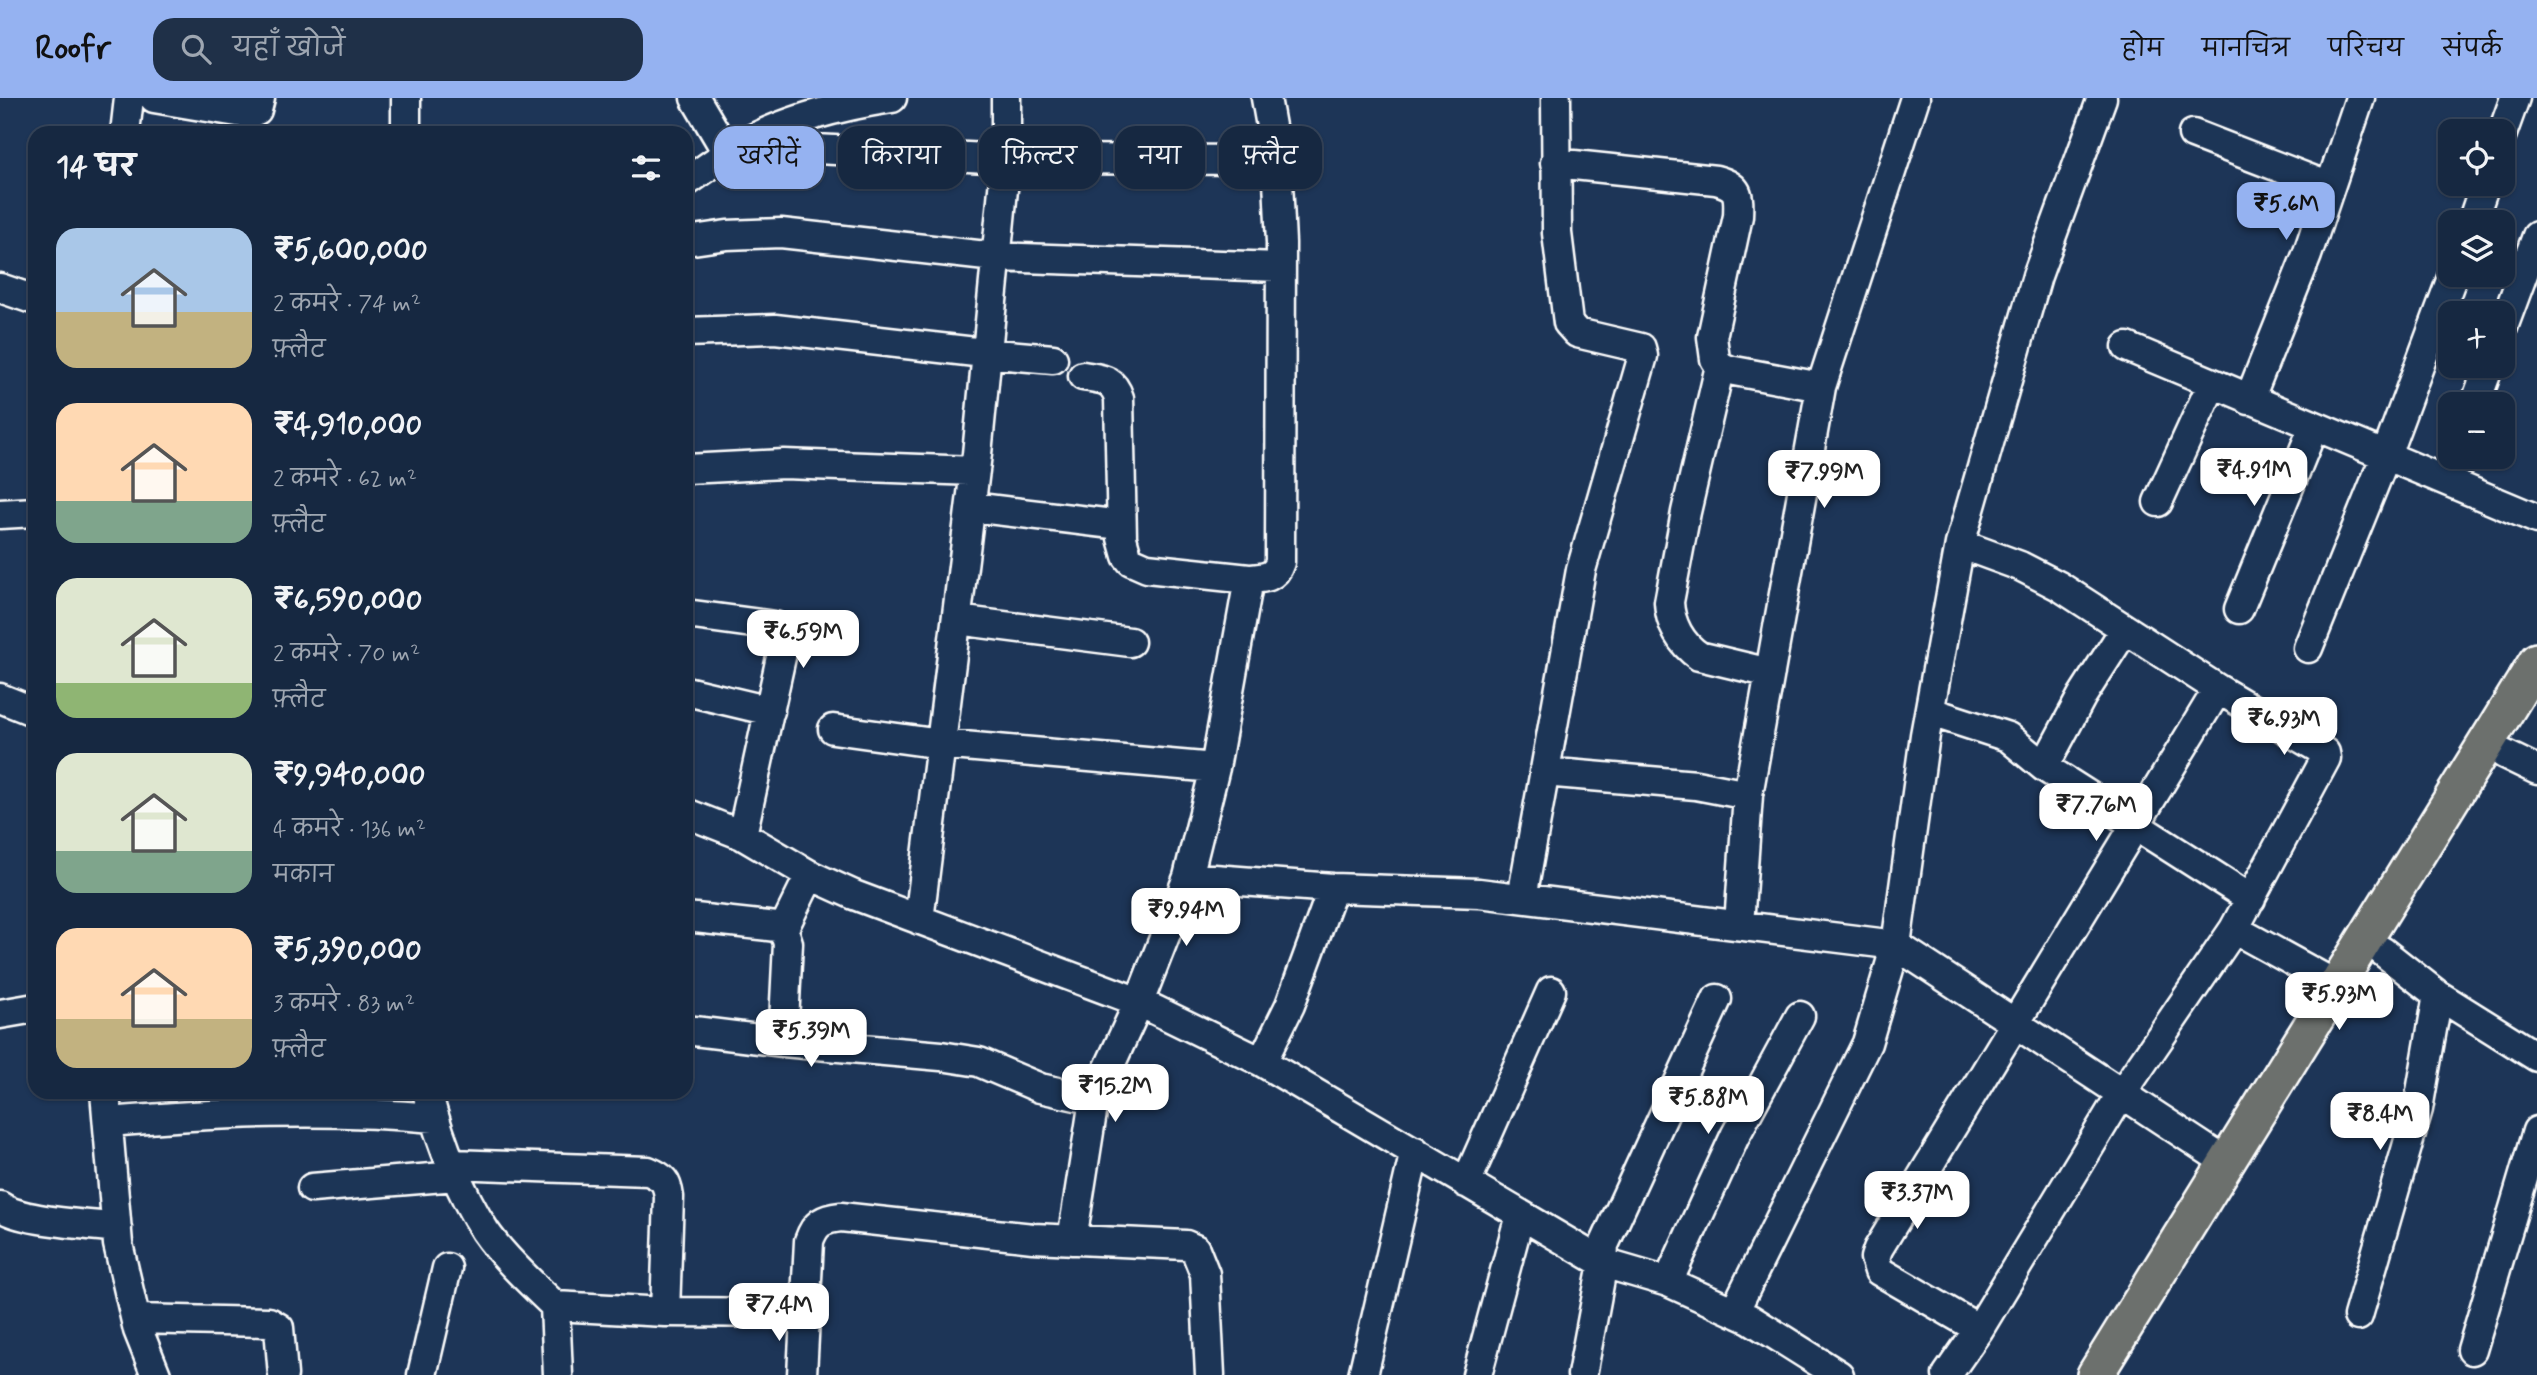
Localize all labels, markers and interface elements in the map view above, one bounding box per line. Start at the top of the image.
search box [153,18,643,81]
text: Roofr [35,27,111,71]
icon: search [177,30,215,68]
text: यहाँ खोजें [233,32,345,66]
text: होम [2121,34,2164,65]
text: मानचित्र [2202,34,2290,65]
text: परिचय [2328,34,2404,65]
text: संपर्क [2442,34,2502,65]
map controls [2438,119,2515,469]
button: locate [2438,119,2515,196]
chip: खरीदें [714,126,824,189]
chip: किराया [838,126,965,189]
chip: फ़िल्टर [979,126,1101,189]
chip: नया [1115,126,1205,189]
chip: फ़्लैट [1219,126,1322,189]
text: 14 घर [56,148,136,187]
icon: filters [627,149,665,187]
pin: ₹5.6M [2237,183,2335,242]
text: ₹5.6M [2253,190,2319,220]
button: layers [2438,210,2515,287]
text: ₹5,600,000 [273,231,428,270]
icon: home [112,256,196,340]
text: 2 कमरे · 74 m² [273,290,421,320]
button: + [2438,301,2515,378]
text: फ़्लैट [273,336,325,366]
button: − [2438,392,2515,469]
text: ₹4,910,000 [273,406,422,445]
icon: home [112,431,196,515]
pin: ₹4.91M [2197,448,2311,508]
pin: ₹7.99M [1767,450,1881,510]
text: ₹4.91M [2216,456,2292,486]
text: ₹7.99M [1784,458,1864,488]
text: 2 कमरे · 62 m² [273,465,417,495]
text: फ़्लैट [273,511,325,541]
text: ₹6,590,000 [273,581,422,620]
icon: home [112,606,196,690]
pin: ₹6.59M [746,610,860,670]
text: ₹6.59M [763,618,843,648]
text: 2 कमरे · 70 m² [273,640,420,670]
text: फ़्लैट [273,686,325,716]
pin: ₹6.93M [2227,698,2341,757]
text: ₹6.93M [2247,705,2321,735]
text: ₹9,940,000 [273,756,426,795]
icon: home [112,781,196,865]
pin: ₹7.76M [2039,784,2153,843]
text: ₹7.76M [2055,791,2137,821]
text: 4 कमरे · 136 m² [273,815,426,845]
text: मकान [273,861,334,891]
pin: ₹9.94M [1129,888,1243,948]
text: ₹9.94M [1147,896,1225,926]
text: ₹5,390,000 [273,931,422,970]
icon: home [112,956,196,1040]
pin: ₹5.93M [2282,972,2396,1032]
text: ₹5.93M [2301,980,2377,1010]
text: 3 कमरे · 83 m² [273,990,415,1020]
pin: ₹5.39M [754,1010,868,1069]
text: ₹5.39M [772,1017,850,1047]
text: फ़्लैट [273,1036,325,1066]
pin: ₹15.2M [1058,1065,1172,1124]
text: ₹15.2M [1078,1072,1152,1102]
pin: ₹5.88M [1651,1076,1765,1136]
text: ₹5.88M [1668,1084,1748,1114]
pin: ₹8.4M [2331,1093,2429,1152]
text: ₹8.4M [2346,1100,2414,1130]
pin: ₹3.37M [1860,1172,1974,1231]
text: ₹3.37M [1880,1179,1954,1209]
pin: ₹7.4M [730,1284,828,1343]
text: ₹7.4M [745,1291,813,1321]

